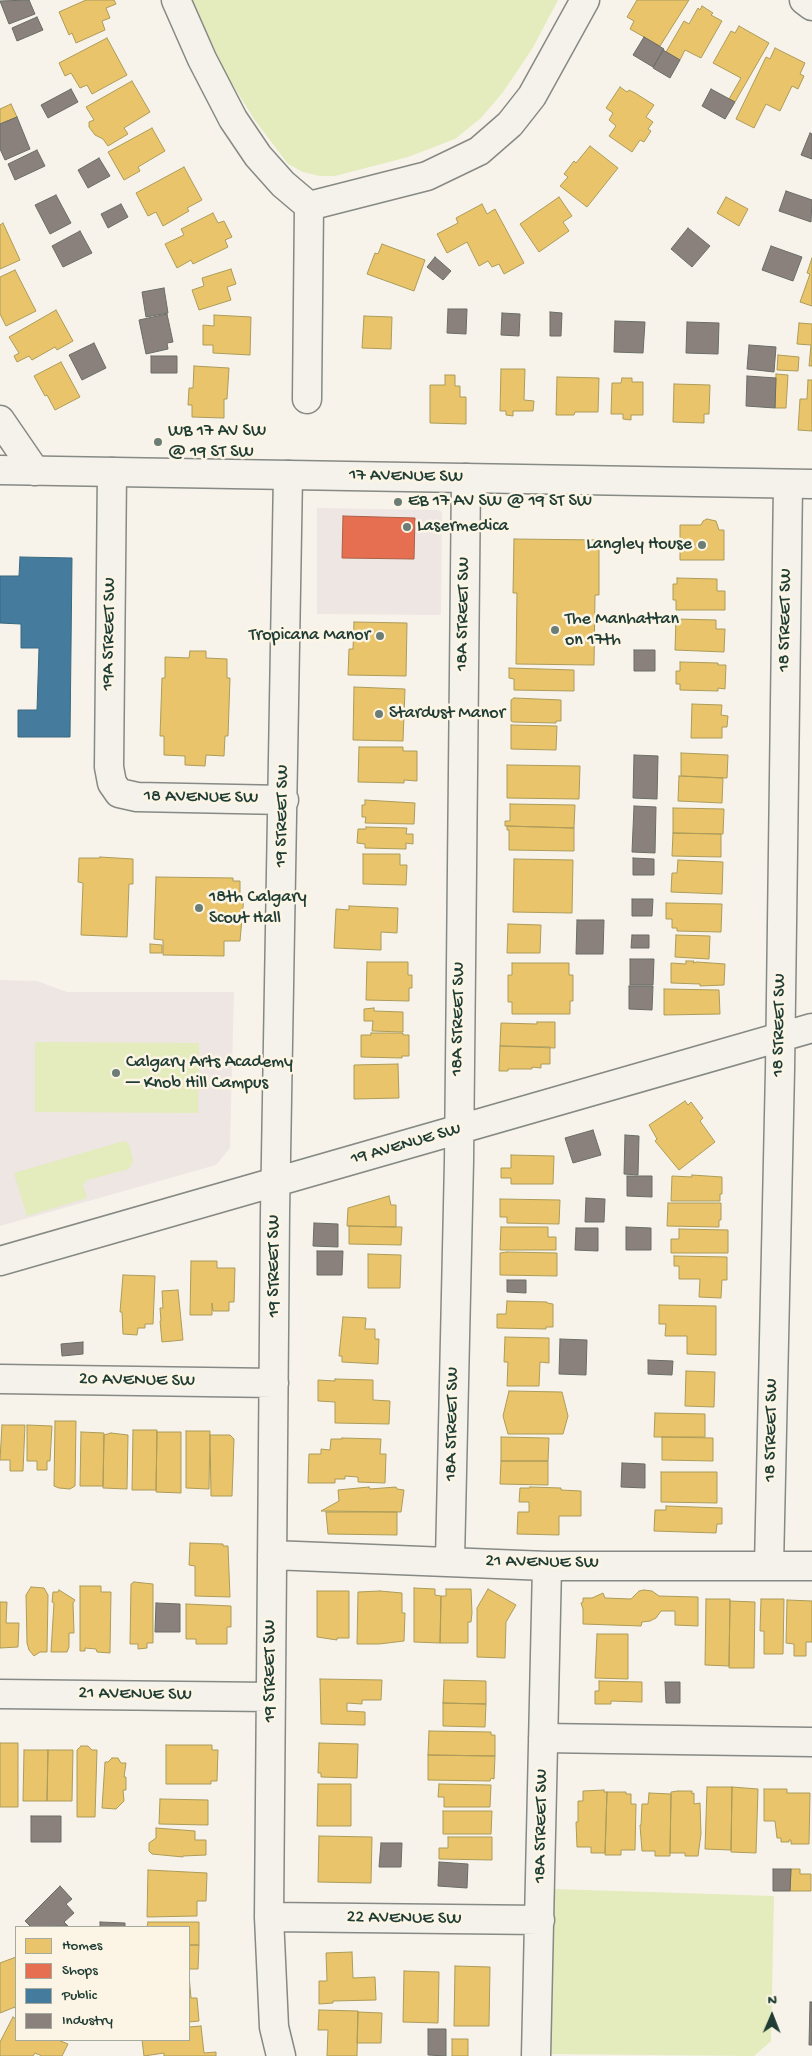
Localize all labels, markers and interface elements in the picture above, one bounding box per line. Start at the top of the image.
place label: WB 17 AV SW @ 19 ST SW [168,421,266,464]
marker: WB 17 AV SW @ 19 ST SW [152,436,164,448]
street label: 17 AVENUE SW [349,465,463,489]
place label: EB 17 AV SW @ 19 ST SW [408,491,592,513]
marker: EB 17 AV SW @ 19 ST SW [392,496,404,508]
place label: Lasermedica [417,516,509,538]
marker: Lasermedica [401,521,413,533]
place label: Langley House [586,534,692,556]
marker: Langley House [696,539,708,551]
street label: 18A STREET SW [452,557,476,671]
street label: 18 STREET SW [774,568,798,672]
street label: 19A STREET SW [98,577,122,691]
place label: The Manhattan on 17th [565,609,679,652]
marker: The Manhattan on 17th [549,624,561,636]
place label: Tropicana Manor [249,625,370,647]
marker: Tropicana Manor [374,630,386,642]
place label: Stardust Manor [389,703,505,725]
marker: Stardust Manor [373,708,385,720]
street label: 19 STREET SW [271,765,295,867]
street label: 18 AVENUE SW [144,786,258,810]
place label: 18th Calgary Scout Hall [209,887,307,930]
marker: 18th Calgary Scout Hall [193,902,205,914]
street label: 18A STREET SW [447,962,471,1076]
street label: 18 STREET SW [768,973,792,1077]
place label: Calgary Arts Academy — Knob Hill Campus [126,1052,293,1094]
marker: Calgary Arts Academy — Knob Hill Campus [110,1067,122,1079]
street label: 19 AVENUE SW [348,1119,464,1171]
street label: 19 STREET SW [264,1215,286,1317]
street label: 18A STREET SW [441,1367,465,1481]
street label: 20 AVENUE SW [79,1369,195,1393]
street label: 18 STREET SW [760,1378,784,1482]
street label: 21 AVENUE SW [485,1551,599,1575]
street label: 19 STREET SW [260,1620,282,1722]
street label: 21 AVENUE SW [78,1683,192,1707]
street label: 18A STREET SW [530,1769,554,1883]
street label: 22 AVENUE SW [346,1907,462,1931]
legend [15,1926,190,2041]
text: Homes [62,1937,102,1955]
text: Shops [62,1962,98,1980]
text: Public [62,1987,97,2005]
north arrow [747,1991,797,2041]
text: N [768,1992,777,2009]
text: Industry [62,2012,113,2030]

